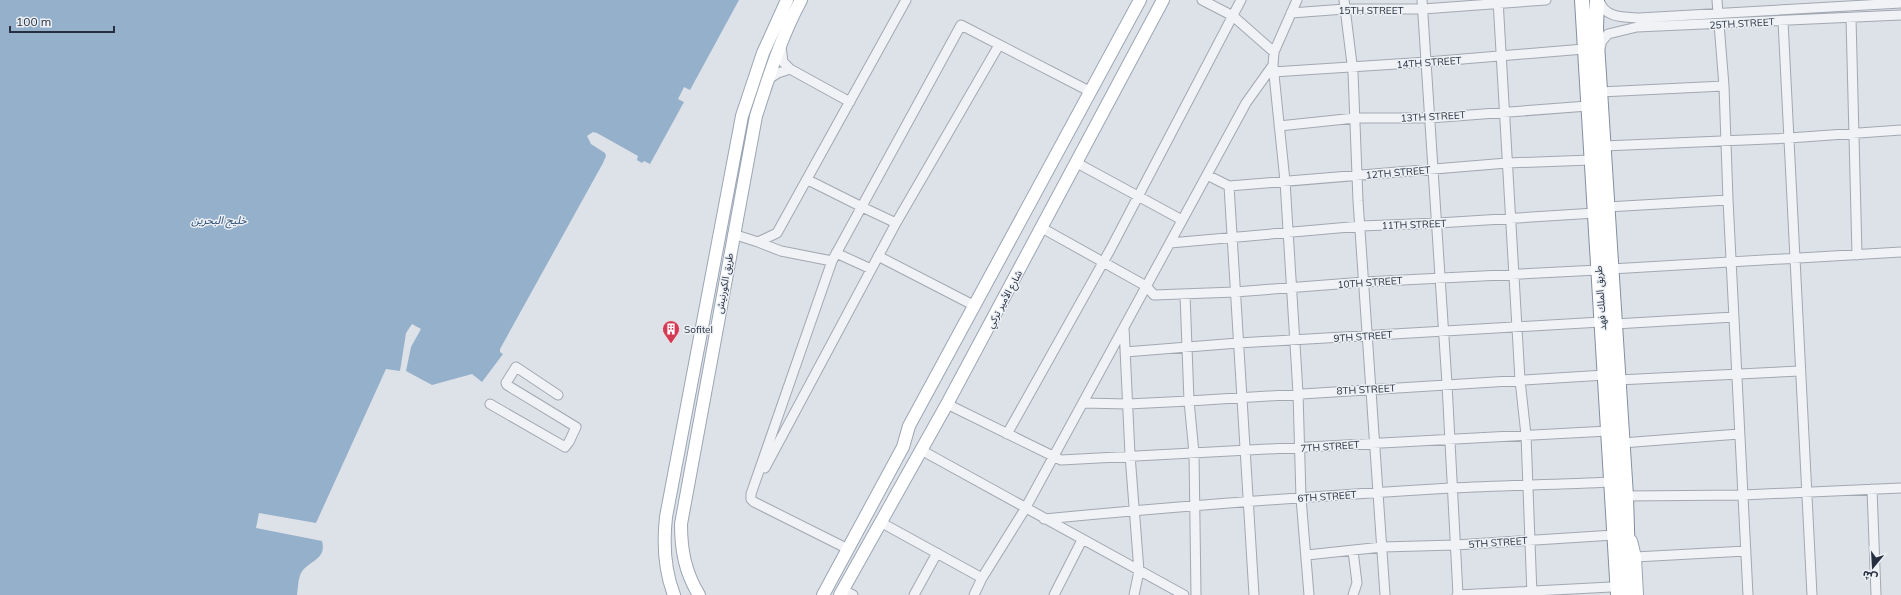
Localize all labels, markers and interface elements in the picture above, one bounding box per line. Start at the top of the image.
street label: 15TH STREET [1338,4,1404,17]
scale bar [10,8,114,34]
text: 100 m [16,14,51,29]
street label: 25TH STREET [1709,15,1775,32]
street label: 14TH STREET [1396,54,1462,71]
street label: 13TH STREET [1400,108,1466,125]
street label: 12TH STREET [1365,163,1431,182]
water label: خليج البحرين [191,213,247,229]
street label: 11TH STREET [1381,217,1447,232]
street label: طريق الكورنيش [713,252,736,314]
street label: طريق الملك فهد [1592,265,1609,331]
street label: شارع الأمير تركي [984,268,1026,331]
street label: 10TH STREET [1337,274,1403,291]
building icon: Sofitel [661,319,681,344]
place label: Sofitel [684,323,713,336]
street label: 9TH STREET [1333,328,1393,345]
street label: 8TH STREET [1336,381,1396,398]
street label: 7TH STREET [1300,438,1360,455]
street label: 6TH STREET [1297,488,1357,505]
street label: 5TH STREET [1468,534,1528,551]
north arrow [1853,547,1893,587]
text: ش [1861,568,1879,585]

